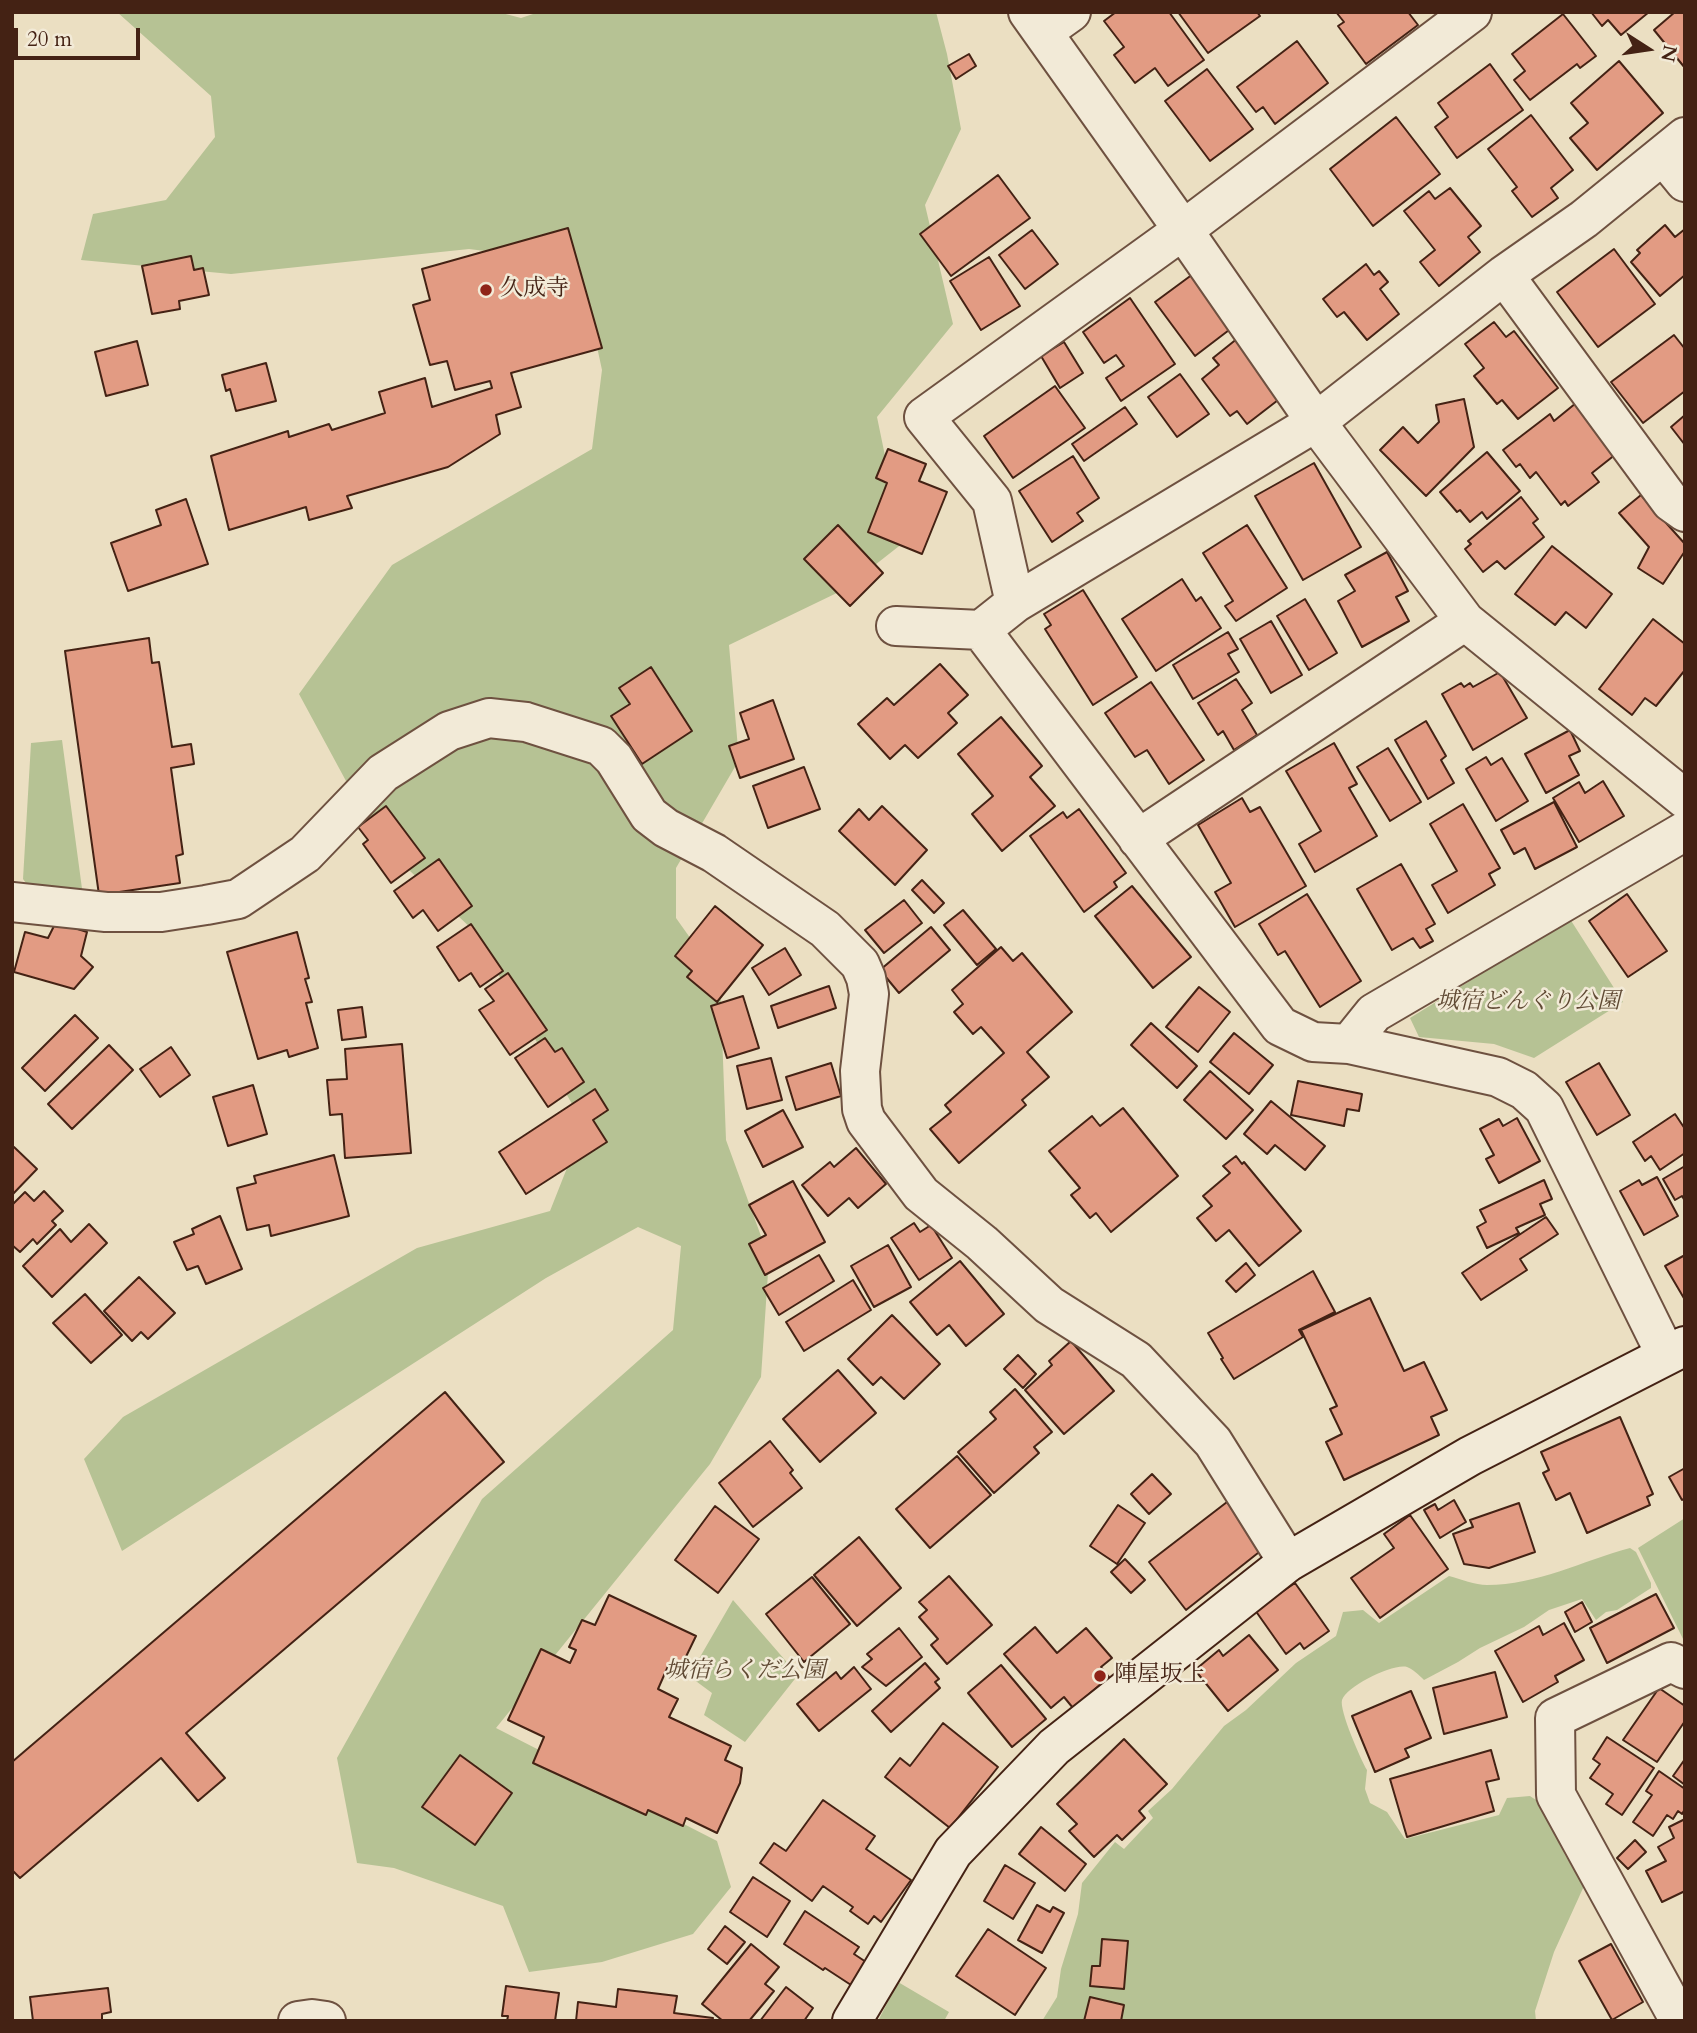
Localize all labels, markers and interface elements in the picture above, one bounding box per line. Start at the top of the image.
scale bar [18,14,144,58]
north arrow [1613,14,1683,84]
text: 20 m [27,25,72,54]
text: N [1654,43,1683,64]
place label: 久成寺 [500,276,569,304]
marker: 久成寺 [478,282,494,298]
park label: 城宿どんぐり公園 [1436,989,1620,1017]
park label: 城宿らくだ公園 [665,1658,825,1686]
place label: 陣屋坂上 [1114,1662,1206,1690]
marker: 陣屋坂上 [1092,1668,1108,1684]

